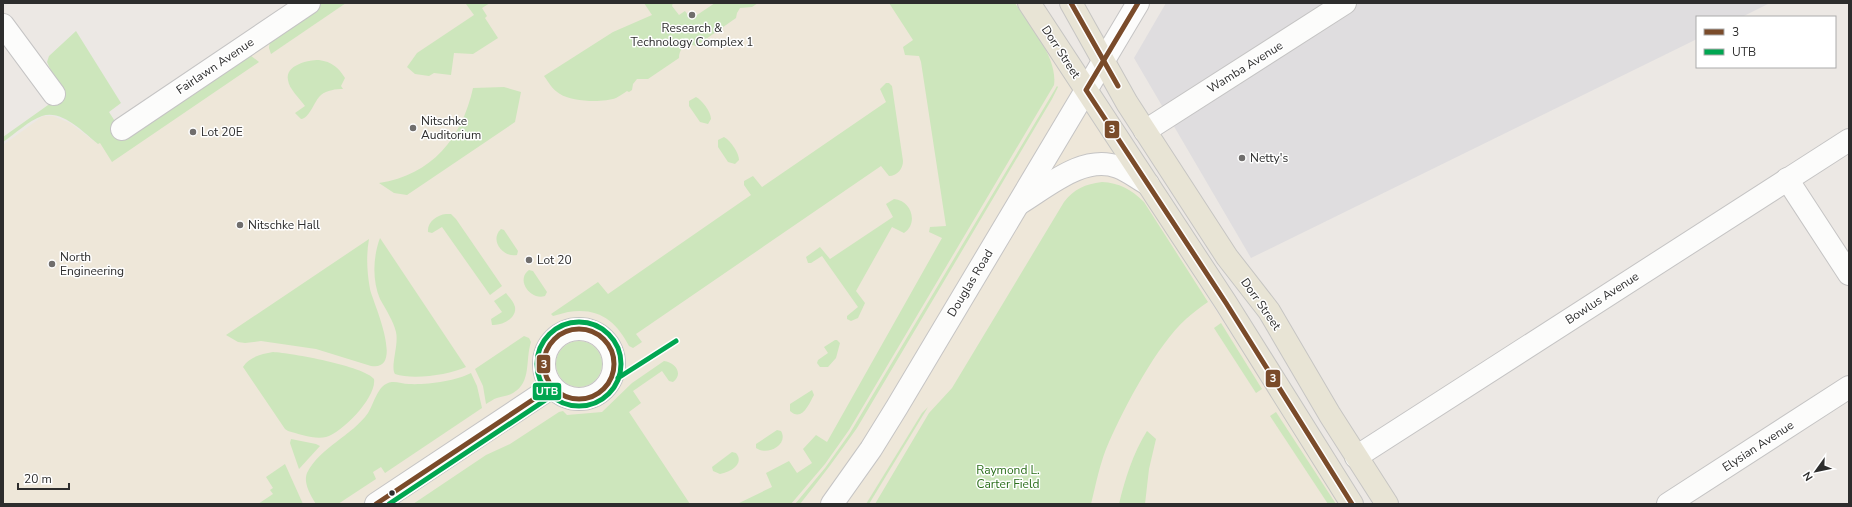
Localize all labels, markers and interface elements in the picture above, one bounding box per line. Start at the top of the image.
marker: Research & Technology Complex 1 [687,10,697,20]
legend [1696,16,1836,68]
place label: Research & Technology Complex 1 [630,20,754,50]
street label: Dorr Street [1038,22,1084,82]
text: 3 [1732,24,1739,40]
street label: Fairlawn Avenue [173,34,257,98]
street label: Wamba Avenue [1204,37,1286,97]
text: UTB [1732,44,1756,60]
place label: Nitschke Auditorium [421,113,481,143]
line badge: 3 [1104,120,1120,139]
text: 3 [1109,122,1115,137]
marker: Nitschke Auditorium [408,123,418,133]
place label: Lot 20E [201,124,243,140]
marker: Lot 20E [188,127,198,137]
place label: Netty's [1250,150,1288,166]
marker: Netty's [1237,153,1247,163]
place label: Nitschke Hall [248,217,320,233]
marker: Nitschke Hall [235,220,245,230]
street label: Douglas Road [944,246,996,320]
place label: North Engineering [60,249,124,279]
place label: Lot 20 [537,252,572,268]
marker: Lot 20 [524,255,534,265]
marker: North Engineering [47,259,57,269]
street label: Bowlus Avenue [1562,268,1642,328]
street label: Dorr Street [1237,275,1285,334]
line badge: 3 [536,354,551,374]
text: 3 [541,357,547,372]
line badge: 3 [1265,369,1281,388]
text: 3 [1270,371,1276,386]
line badge: UTB [532,382,562,401]
text: UTB [536,384,558,399]
street label: Elysian Avenue [1719,417,1797,475]
north arrow [1796,451,1836,491]
park label: Raymond L. Carter Field [976,462,1040,492]
scale bar [18,465,69,491]
text: N [1800,469,1817,484]
text: 20 m [24,471,52,487]
unlabelled marker [387,488,397,498]

